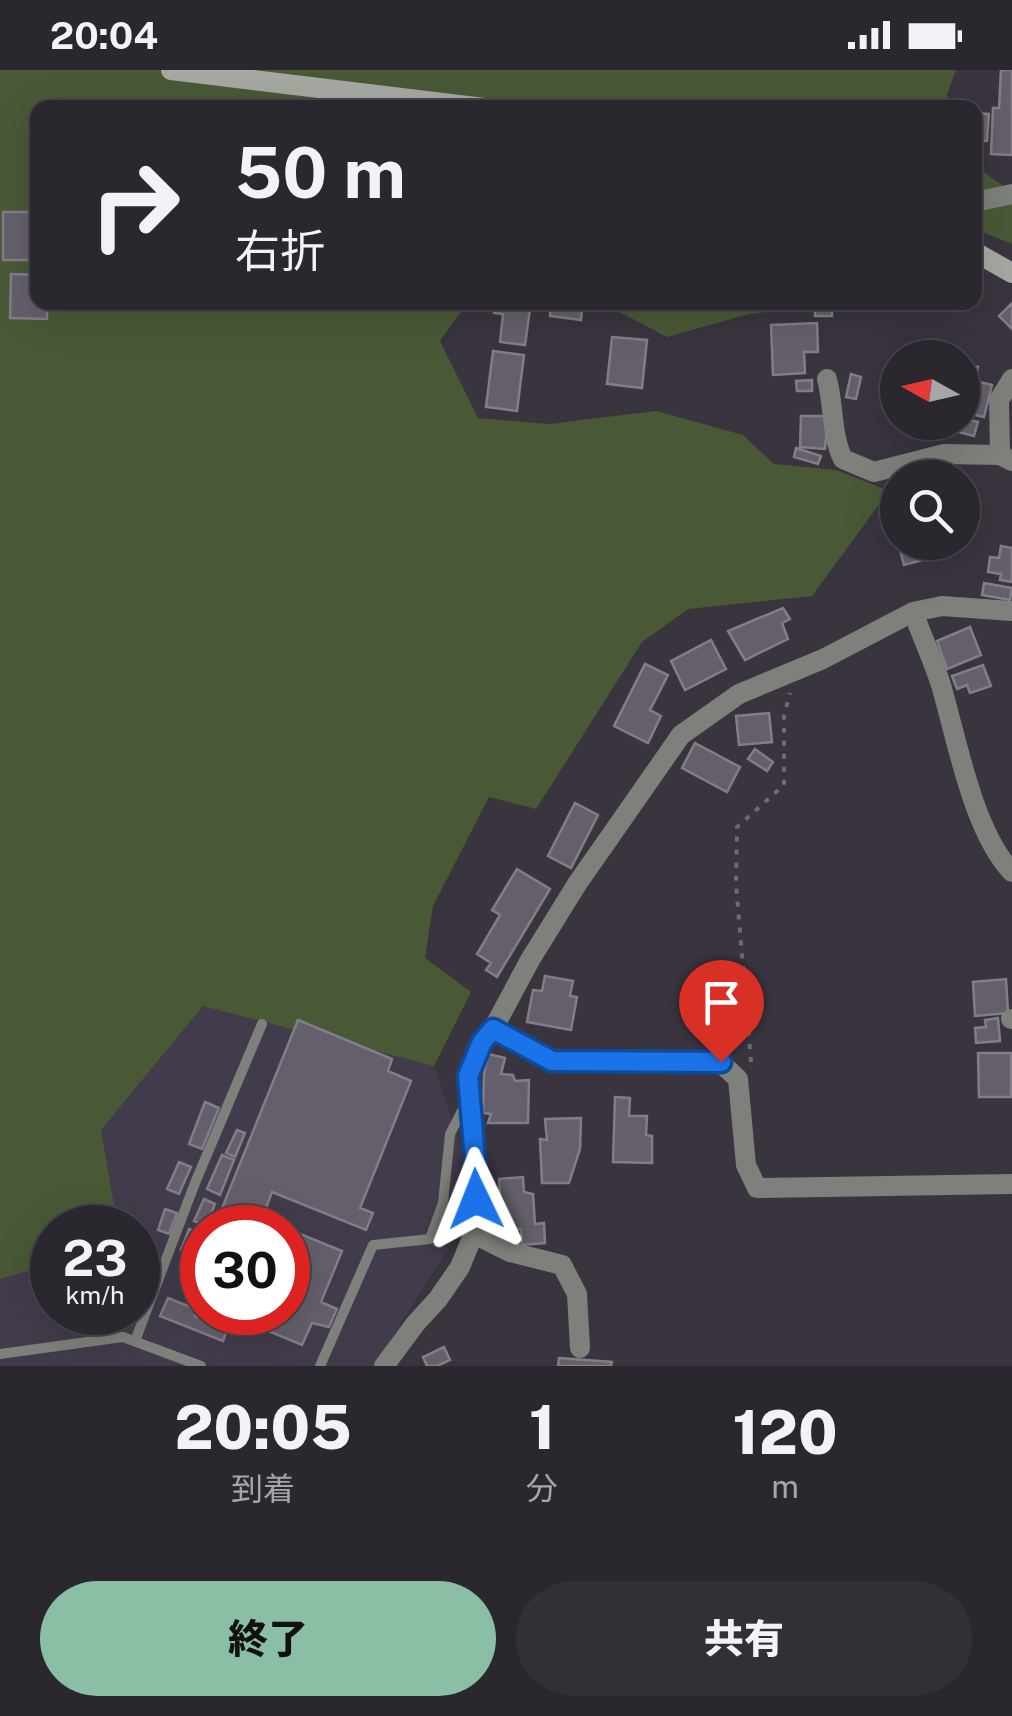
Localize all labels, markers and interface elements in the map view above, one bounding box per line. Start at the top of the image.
text: 20:04 [50,13,158,58]
text: 50 m [235,131,406,214]
icon: right [70,140,200,270]
text: 右折 [235,224,325,277]
north arrow [880,340,980,440]
map controls [880,340,980,560]
button: search [880,460,980,560]
pin [679,960,764,1063]
icon: arrive [694,975,749,1030]
position arrow [424,1147,528,1251]
speed limit sign: 30 [180,1205,310,1335]
text: 23 [62,1228,128,1287]
text: km/h [66,1280,124,1310]
text: 20:05 [174,1392,352,1463]
text: 1 [529,1392,555,1463]
text: 120 [733,1397,838,1468]
text: m [771,1468,799,1505]
text: 到着 [231,1470,295,1507]
text: 分 [526,1470,558,1507]
button: 終了 [40,1581,496,1696]
button: 共有 [516,1581,972,1696]

